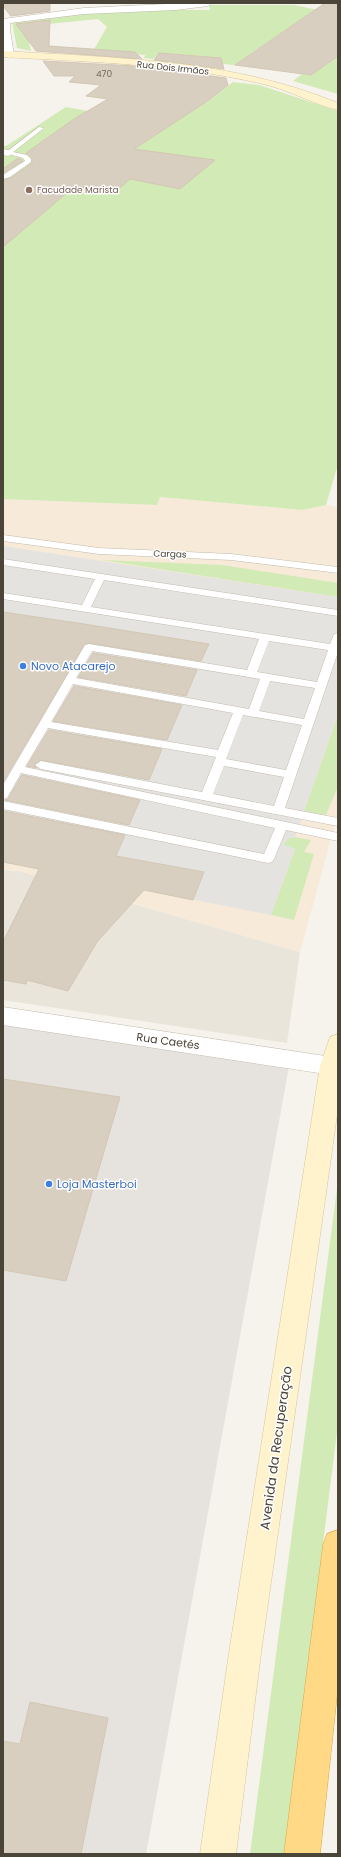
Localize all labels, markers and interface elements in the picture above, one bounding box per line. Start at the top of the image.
street label: Rua Dois Irmãos [136,58,210,78]
house number: 470 [96,68,112,80]
place label: Facudade Marista [37,184,119,196]
marker: Facudade Marista [24,185,34,195]
street label: Cargas [153,547,187,561]
place label: Novo Atacarejo [31,658,116,674]
marker: Novo Atacarejo [18,661,28,671]
street label: Rua Caetés [135,1029,201,1053]
place label: Loja Masterboi [57,1176,137,1192]
marker: Loja Masterboi [44,1179,54,1189]
street label: Avenida da Recuperação [255,1365,297,1531]

